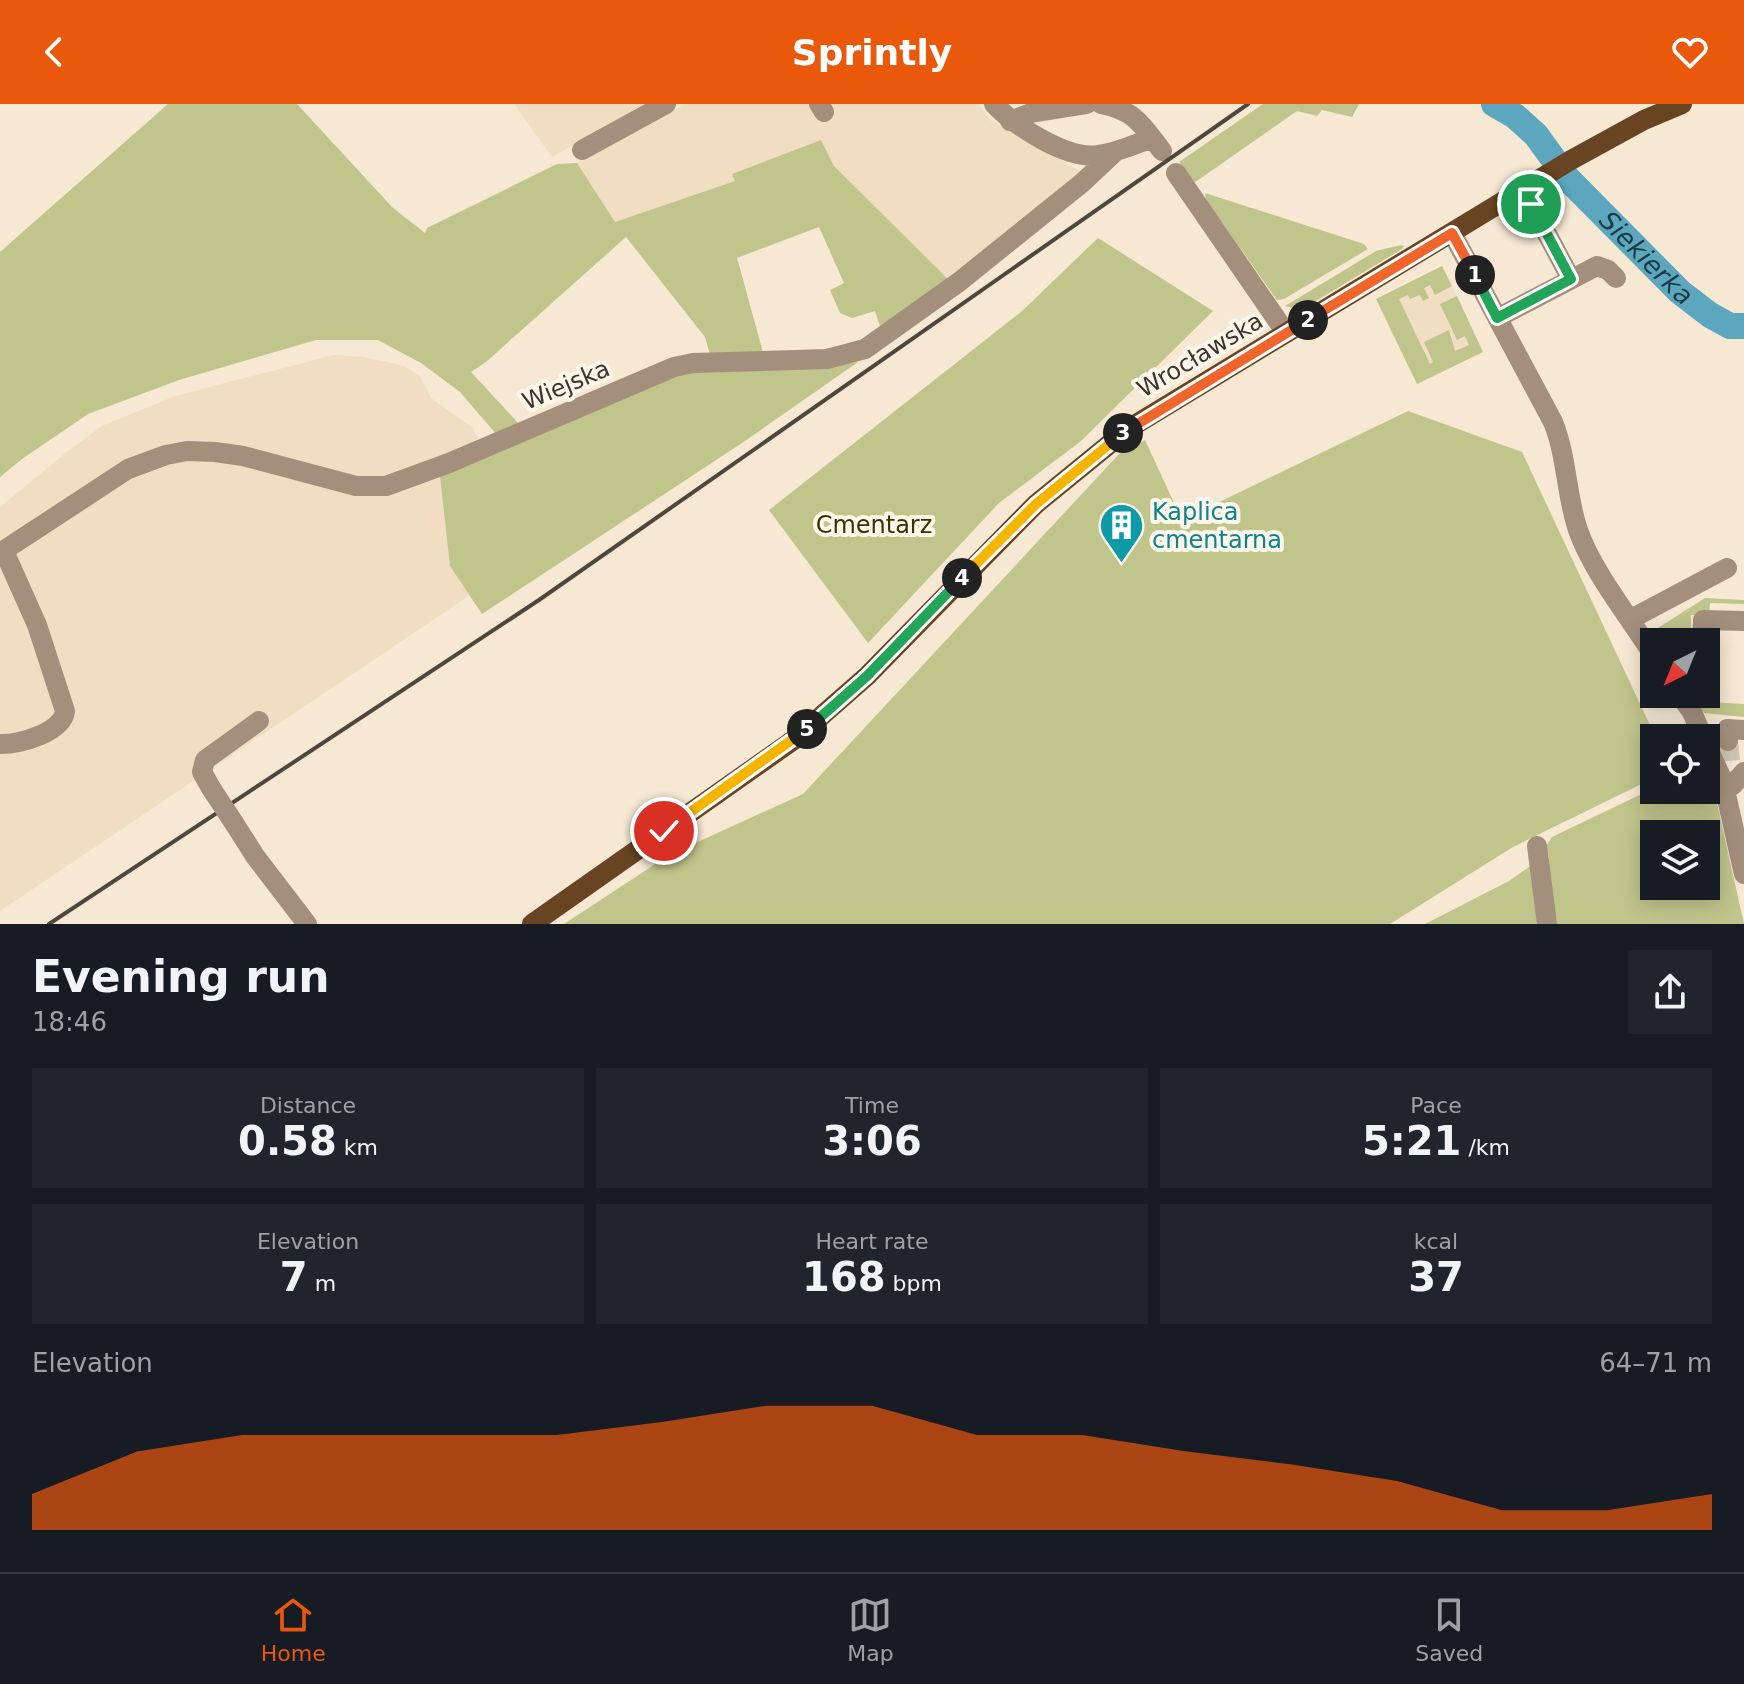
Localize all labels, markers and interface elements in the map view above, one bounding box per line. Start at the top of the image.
icon: back [32,30,76,74]
icon: heart [1668,30,1712,74]
text: Sprintly [792,32,952,73]
pin [1497,170,1565,238]
icon: arrive [1509,182,1553,226]
water label: Siekierka [1593,205,1699,311]
pin: 1 [1455,255,1495,295]
text: 1 [1467,262,1483,287]
pin: 2 [1288,300,1328,340]
street label: Wrocławska [1132,307,1268,403]
text: 2 [1300,307,1316,332]
street label: Wiejska [518,354,614,416]
pin: 3 [1103,413,1143,453]
text: 3 [1115,420,1131,445]
place label: Kaplica cmentarna [1152,498,1282,554]
building icon: Kaplica cmentarna [1097,502,1145,565]
park label: Cmentarz [816,511,932,539]
pin: 4 [942,558,982,598]
text: 4 [954,565,970,590]
north arrow [1640,628,1720,708]
map controls [1640,628,1720,900]
pin: 5 [787,709,827,749]
text: 5 [799,716,815,741]
button: locate [1640,724,1720,804]
pin [630,797,698,865]
icon: check [642,809,686,853]
button: layers [1640,820,1720,900]
button: share [1628,950,1712,1034]
text: Evening run [32,951,329,1002]
text: 18:46 [32,1007,107,1037]
text: Distance [260,1093,356,1118]
text: Time [845,1093,899,1118]
text: Pace [1410,1093,1462,1118]
text: 0.58 [238,1118,337,1164]
text: 3:06 [822,1118,922,1164]
text: 5:21 [1362,1118,1461,1164]
text: km [337,1135,378,1160]
text: /km [1461,1135,1510,1160]
text: Elevation [257,1229,359,1254]
text: Heart rate [816,1229,928,1254]
text: kcal [1414,1229,1458,1254]
text: 7 [280,1254,308,1300]
text: 168 [802,1254,886,1300]
text: 37 [1408,1254,1464,1300]
text: m [308,1271,336,1296]
text: bpm [886,1271,942,1296]
text: Elevation [32,1348,153,1378]
text: 64–71 m [1599,1348,1712,1378]
tab: Home [261,1593,326,1666]
tab: Map [847,1593,894,1666]
tab: Saved [1415,1593,1483,1666]

